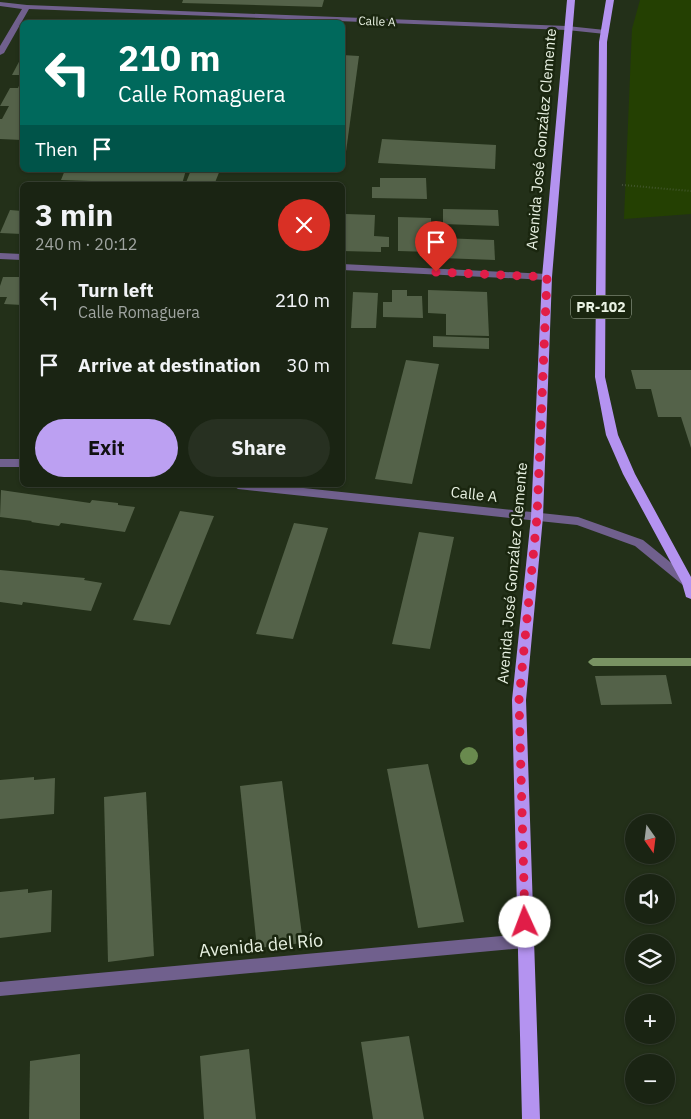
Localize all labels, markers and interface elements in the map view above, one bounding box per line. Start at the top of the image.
street label: Calle A [358,13,396,29]
street label: Avenida José González Clemente [522,27,560,251]
text: 210 m [118,35,221,81]
icon: left [35,40,100,105]
text: Calle Romaguera [118,79,285,108]
icon: arrive [88,135,116,163]
text: Then [35,137,78,161]
text: 3 min [35,195,113,234]
button: close [278,199,330,251]
pin [415,221,457,272]
icon: arrive [422,228,450,256]
text: 240 m · 20:12 [35,234,137,254]
text: Turn left [78,278,154,302]
icon: left [35,286,63,314]
text: 210 m [275,288,330,312]
road number: PR-102 [571,296,631,318]
text: Calle Romaguera [78,302,200,322]
icon: arrive [35,351,63,379]
text: Arrive at destination [78,353,261,377]
text: 30 m [286,353,330,377]
button: Exit [35,419,178,477]
button: Share [188,419,330,477]
street label: Avenida José González Clemente [493,461,531,685]
street label: Calle A [450,482,499,506]
north arrow [625,814,675,864]
map controls [625,814,675,1104]
button: sound [625,874,675,924]
position arrow [498,895,550,947]
street label: Avenida del Río [198,928,324,962]
button: layers [625,934,675,984]
button: + [625,994,675,1044]
button: − [625,1054,675,1104]

